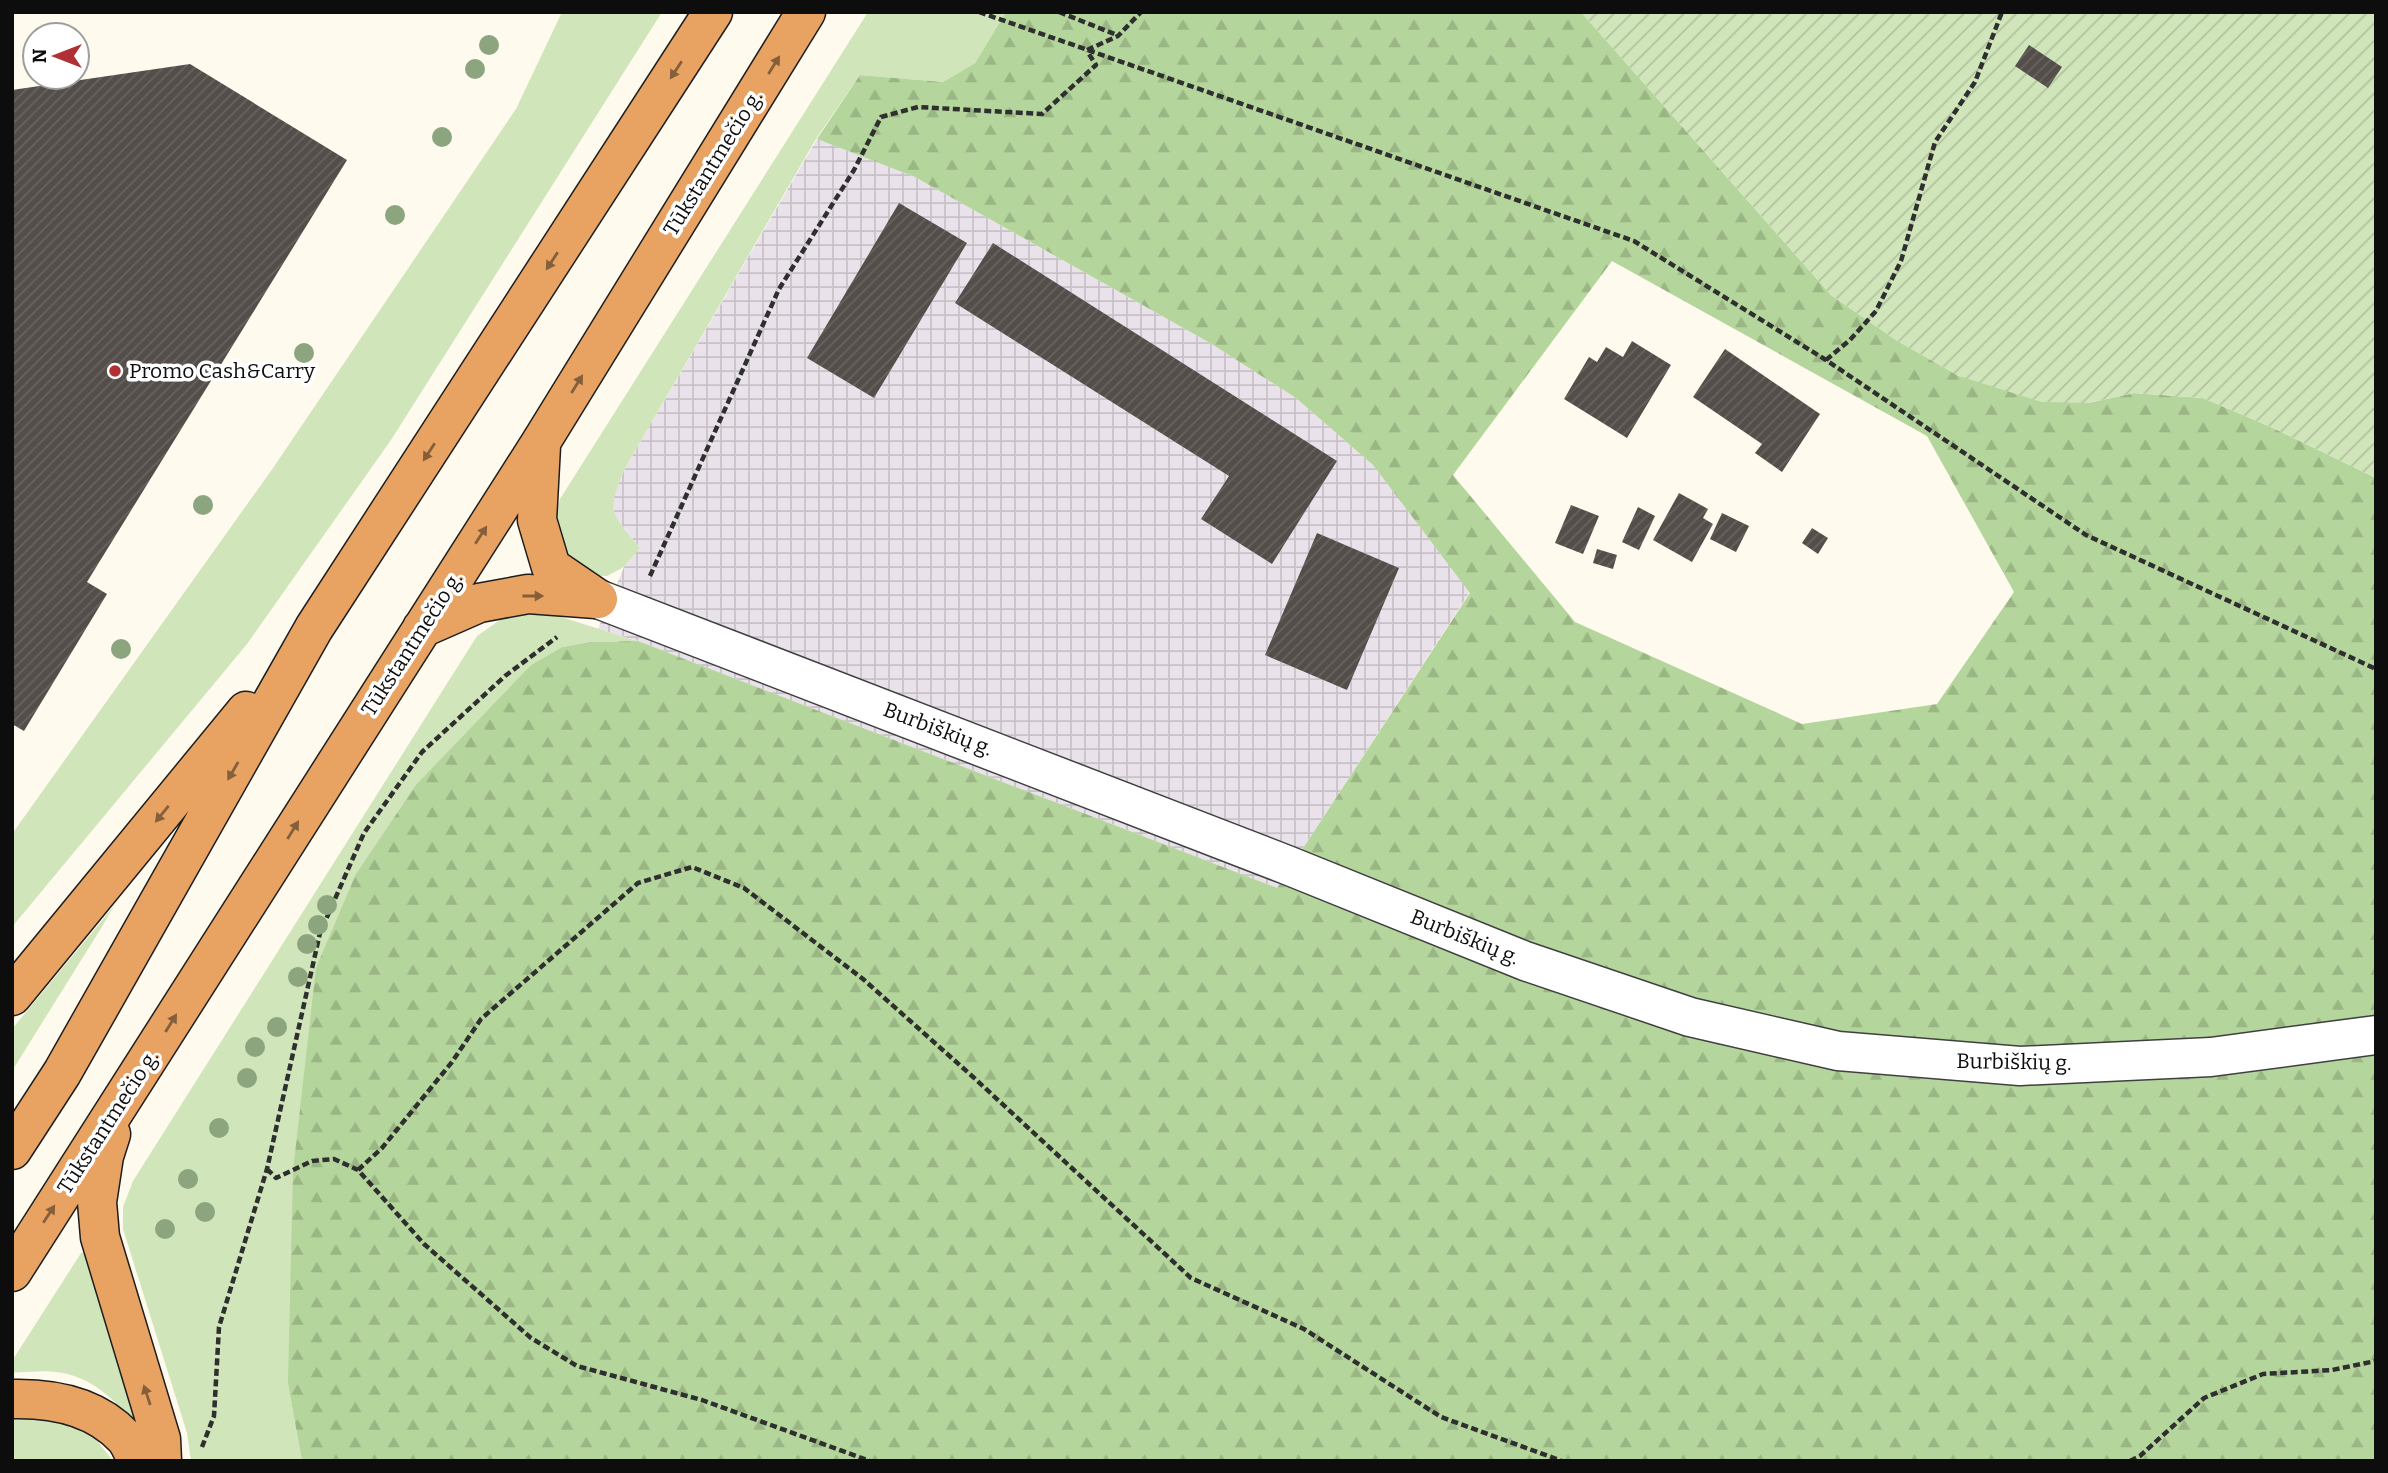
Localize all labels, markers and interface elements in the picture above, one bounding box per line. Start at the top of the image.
north arrow [21,21,91,91]
text: N [28,48,51,63]
one-way arrow [767,55,780,74]
one-way arrow [669,60,682,79]
street label: Tūkstantmečio g. [658,85,768,241]
one-way arrow [546,251,559,270]
place label: Promo Cash&Carry [129,358,316,384]
marker: Promo Cash&Carry [107,363,123,379]
one-way arrow [571,374,584,393]
one-way arrow [422,442,435,461]
one-way arrow [475,526,488,545]
street label: Tūkstantmečio g. [356,567,468,721]
one-way arrow [522,590,544,602]
street label: Burbiškių g. [880,696,996,762]
one-way arrow [227,761,239,781]
one-way arrow [155,804,170,822]
one-way arrow [287,821,300,840]
street label: Burbiškių g. [1407,903,1523,971]
one-way arrow [165,1013,178,1032]
street label: Tūkstantmečio g. [52,1045,164,1199]
street label: Burbiškių g. [1956,1048,2072,1076]
one-way arrow [42,1205,55,1224]
one-way arrow [141,1384,152,1405]

